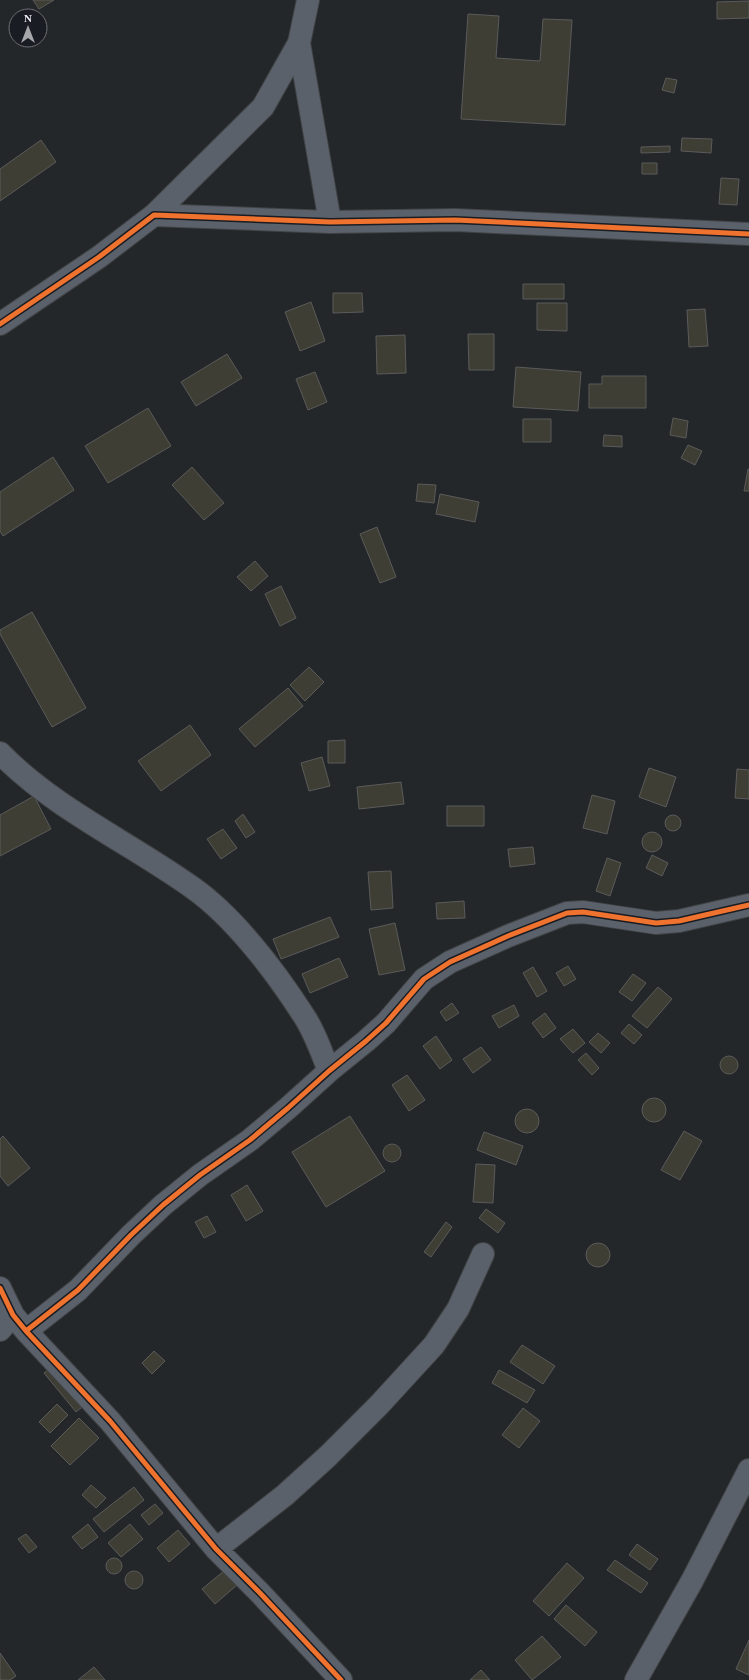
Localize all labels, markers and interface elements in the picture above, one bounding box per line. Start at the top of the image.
north arrow [8,8,48,48]
text: N [24,12,32,24]

